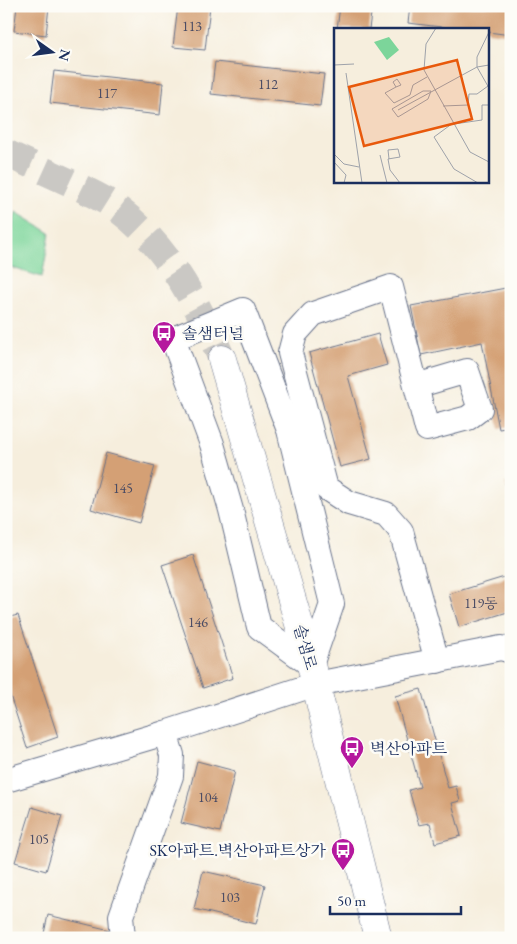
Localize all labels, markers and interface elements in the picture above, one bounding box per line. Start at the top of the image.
house number: 113 [182,17,202,35]
north arrow [28,28,78,78]
inset map [334,28,490,182]
text: N [54,47,75,63]
house number: 112 [258,75,278,93]
house number: 117 [97,84,117,102]
bus stop icon: 솔샘터널 [151,320,177,354]
place label: 솔샘터널 [182,323,244,344]
house number: 145 [113,479,133,497]
house number: 119동 [464,594,498,612]
house number: 146 [188,613,208,631]
street label: 솔샘로 [289,622,322,673]
bus stop icon: 벽산아파트 [339,735,365,769]
place label: 벽산아파트 [370,738,448,759]
house number: 104 [198,788,218,806]
house number: 105 [29,830,49,848]
bus stop icon: SK아파트.벽산아파트상가 [330,837,356,871]
place label: SK아파트.벽산아파트상가 [149,840,327,861]
scale bar [330,884,461,916]
house number: 103 [220,888,240,906]
text: 50 m [337,891,366,910]

